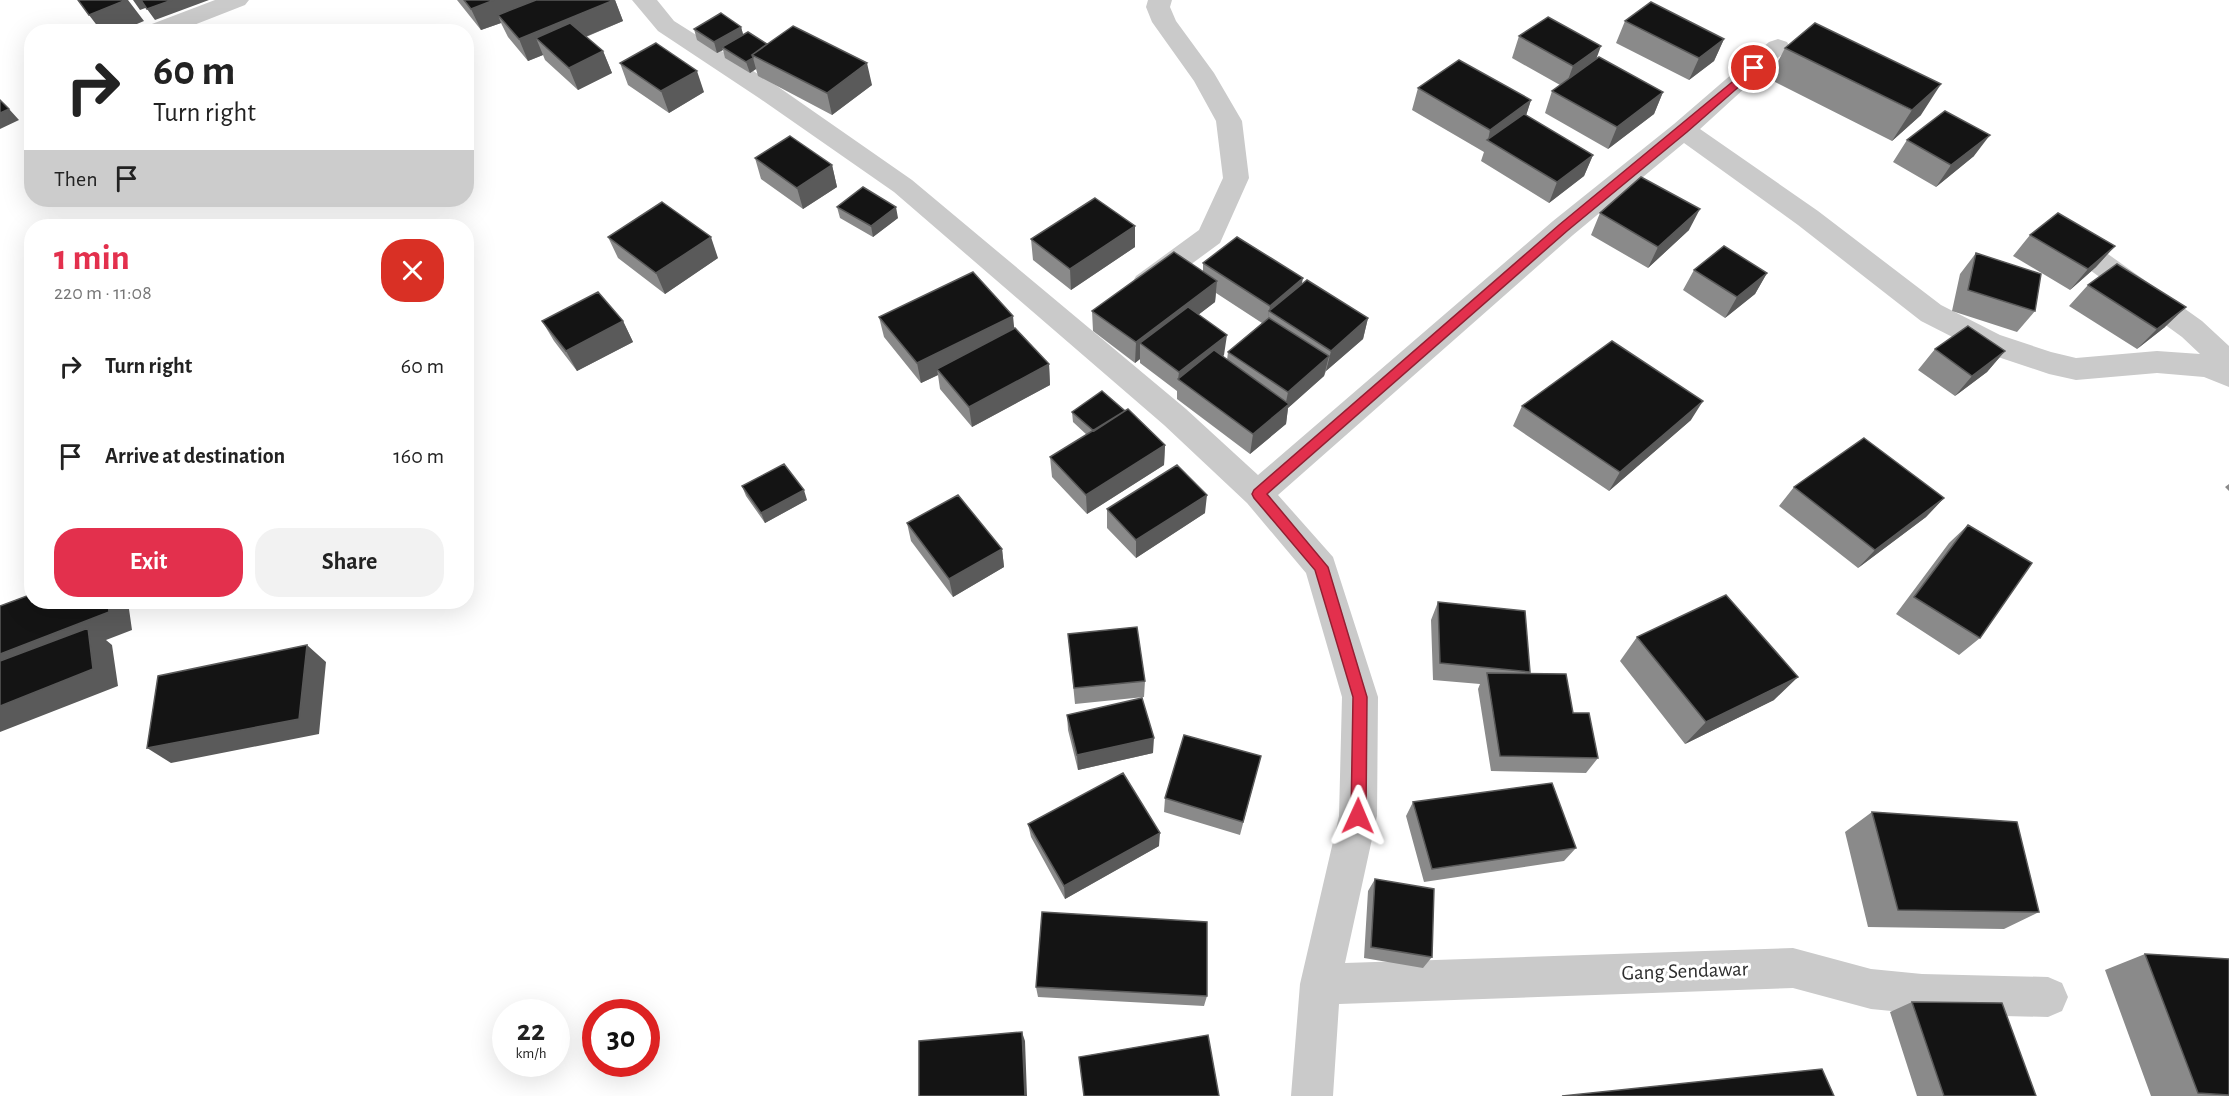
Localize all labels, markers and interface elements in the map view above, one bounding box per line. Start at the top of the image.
pin [1728,42,1779,93]
icon: right [54,48,132,126]
text: 60 m [153,50,235,92]
icon: arrive [1737,51,1770,84]
text: Turn right [153,99,256,126]
icon: arrive [110,162,143,195]
text: Then [54,168,98,190]
button: close [381,239,444,302]
text: 1 min [54,240,130,276]
text: 220 m · 11:08 [54,283,152,303]
icon: right [54,350,87,383]
text: Turn right [105,355,192,377]
text: 60 m [401,355,444,377]
icon: arrive [54,440,87,473]
text: Arrive at destination [105,445,285,467]
text: 160 m [393,445,444,467]
button: Exit [54,528,243,597]
button: Share [255,528,444,597]
position arrow [1326,784,1390,848]
street label: Gang Sendawar [1621,958,1749,984]
speed limit sign: 30 [582,999,660,1077]
text: 22 [517,1016,545,1046]
text: km/h [516,1046,546,1061]

